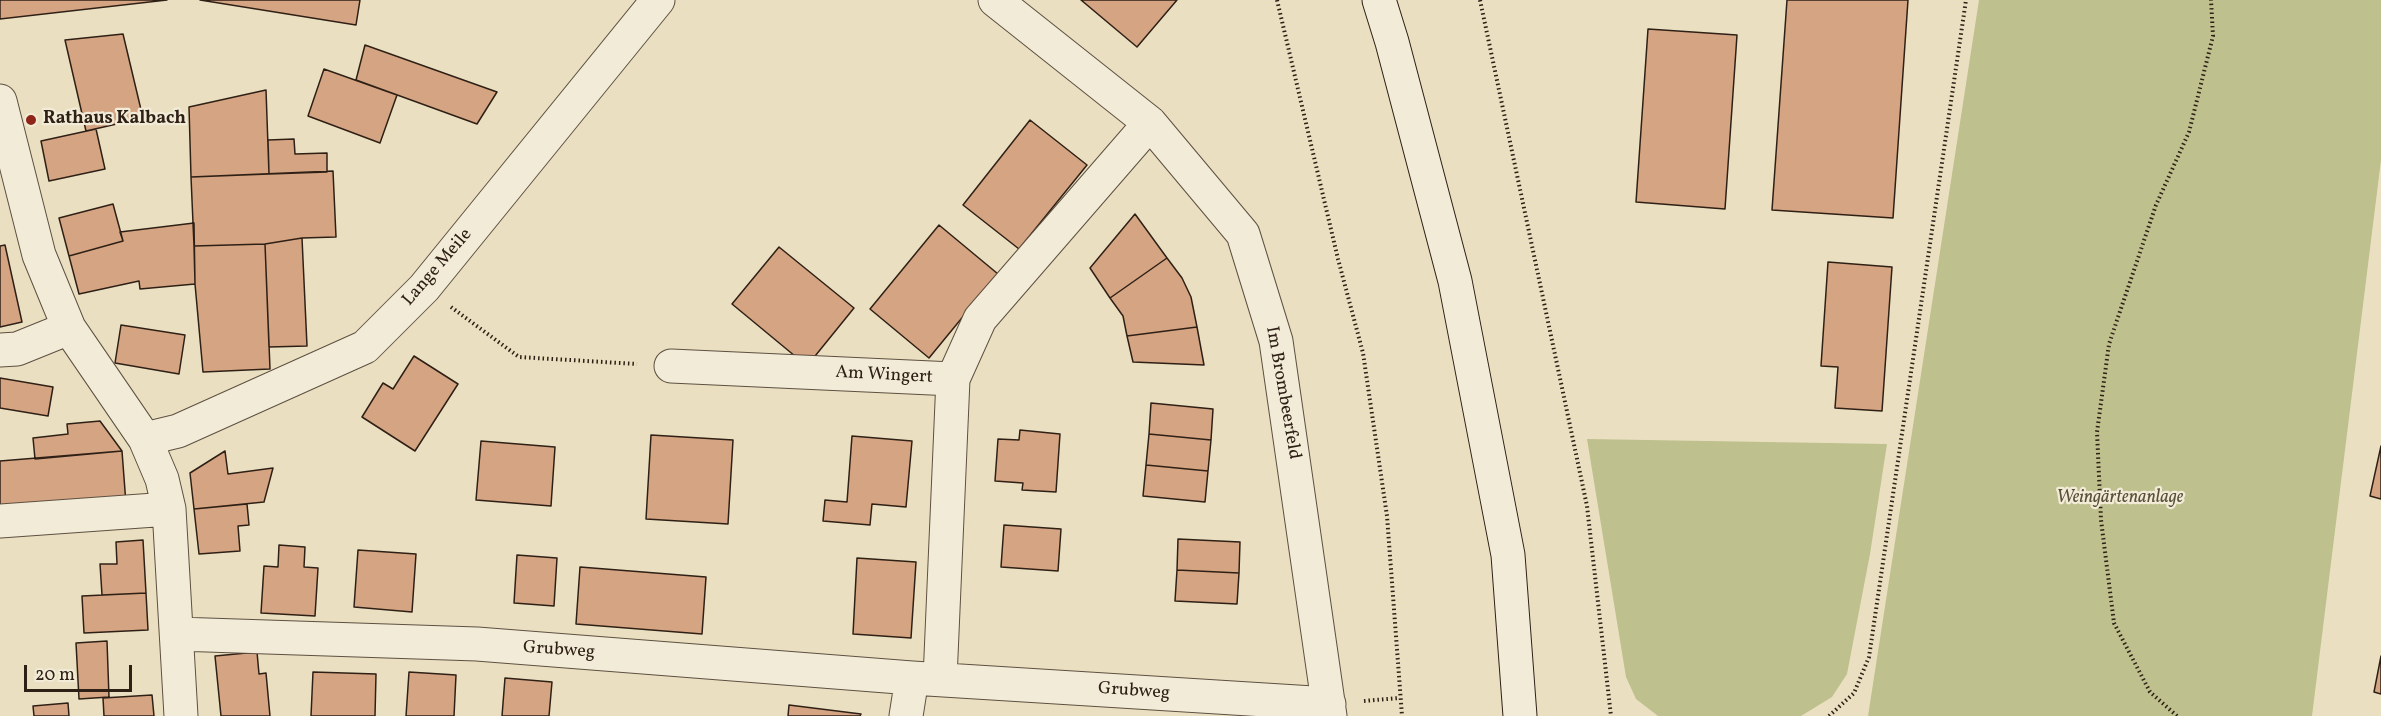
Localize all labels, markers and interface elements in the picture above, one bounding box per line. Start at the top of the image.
place label: Rathaus Kalbach [43,109,186,131]
marker: Rathaus Kalbach [24,113,38,127]
street label: Lange Meile [399,225,477,311]
street label: Im Brombeerfeld [1260,325,1304,461]
street label: Am Wingert [835,363,933,389]
park label: Weingärtenanlage [2057,488,2183,510]
street label: Grubweg [522,638,596,664]
scale bar [27,653,135,691]
text: 20 m [35,663,75,688]
street label: Grubweg [1097,679,1171,705]

